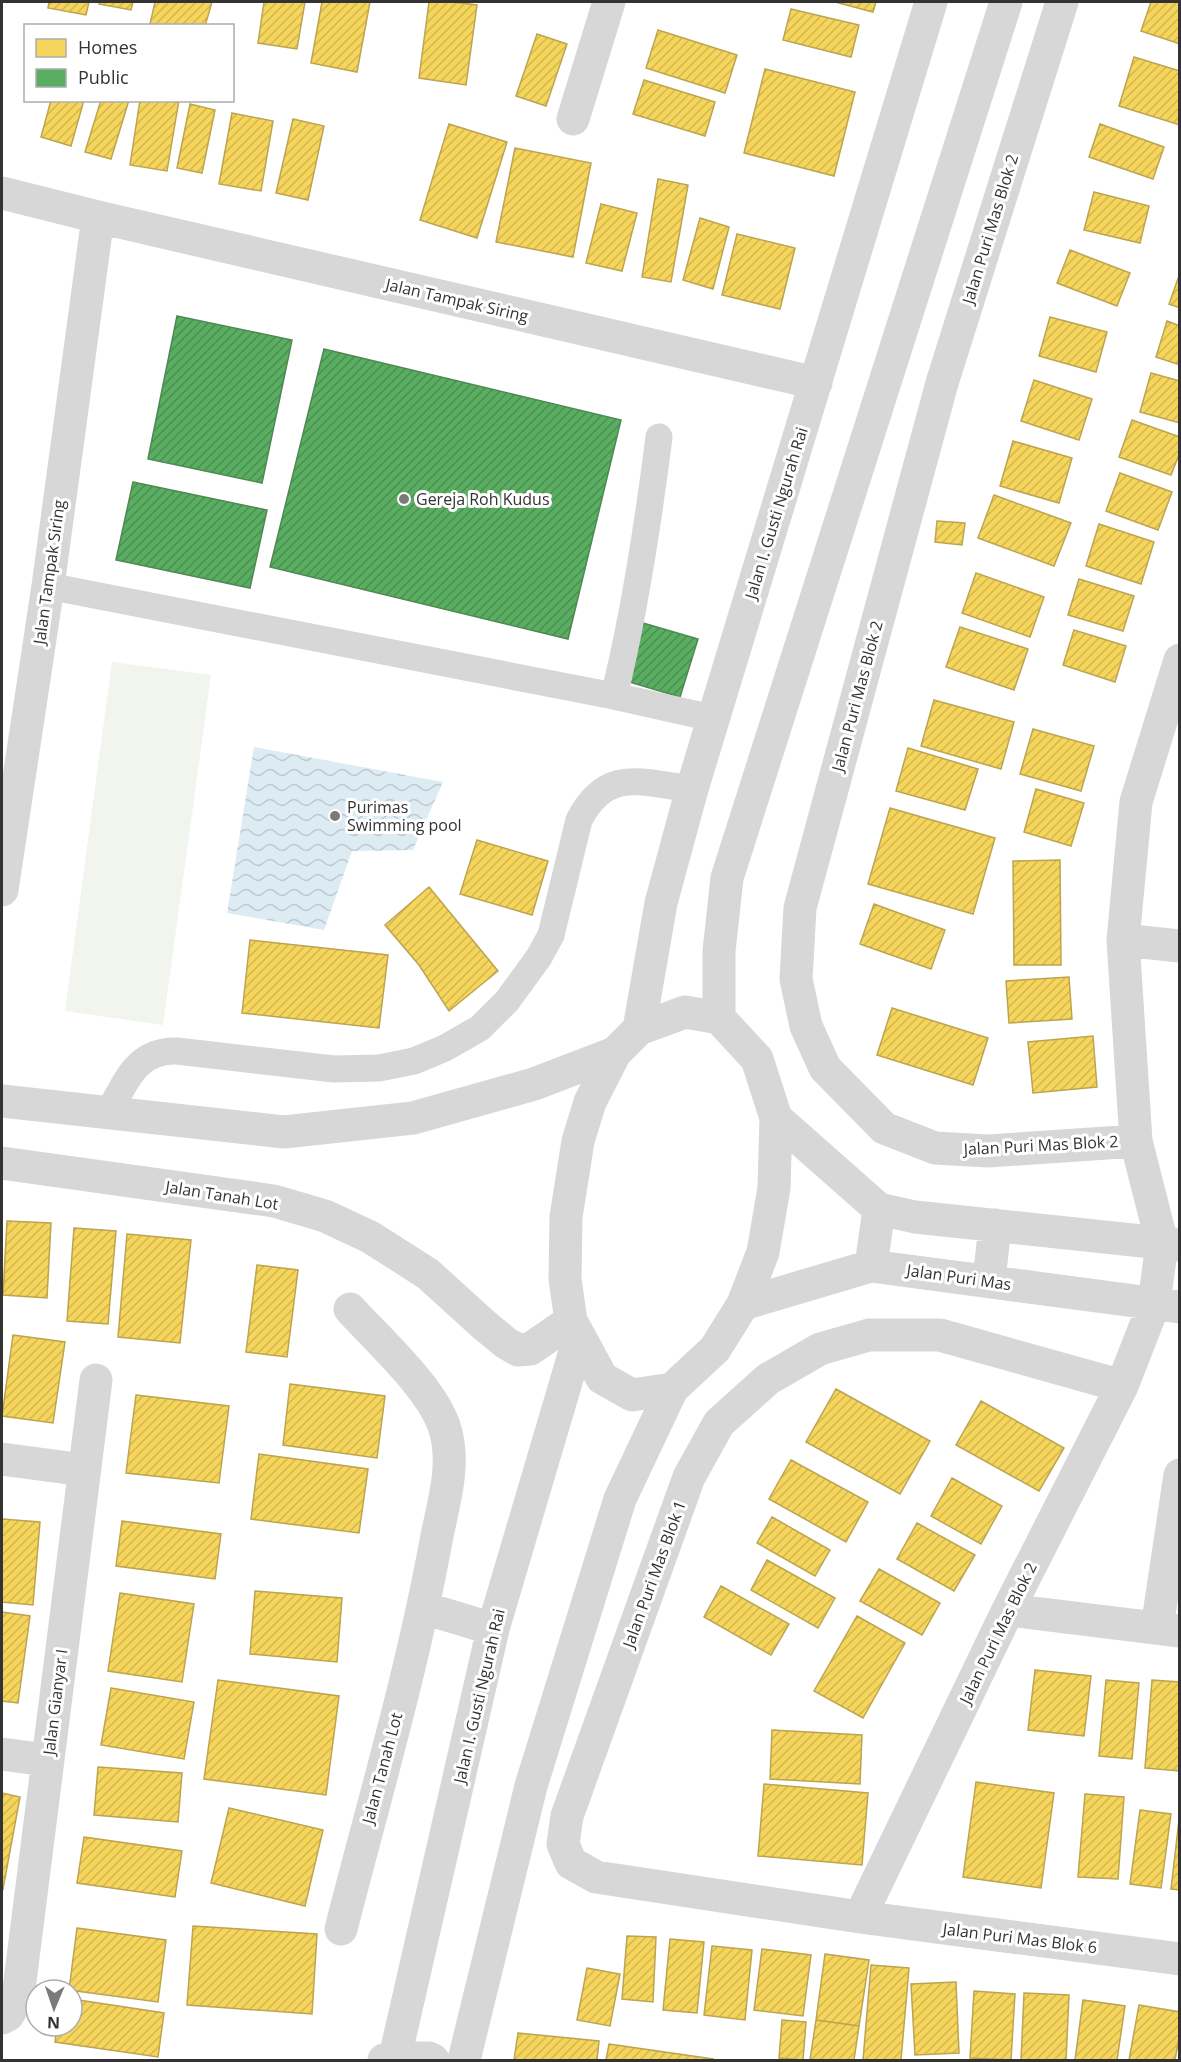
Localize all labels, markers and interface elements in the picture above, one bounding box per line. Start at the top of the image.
legend [24,24,234,102]
text: Homes [78,35,137,59]
text: Public [78,65,129,89]
street label: Jalan Puri Mas Blok 2 [956,152,1023,308]
street label: Jalan Tampak Siring [382,272,531,327]
street label: Jalan I. Gusti Ngurah Rai [739,424,813,604]
place label: Gereja Roh Kudus [416,488,550,510]
marker: Gereja Roh Kudus [397,492,411,506]
street label: Jalan Tampak Siring [28,498,70,648]
street label: Jalan Puri Mas Blok 2 [826,618,888,776]
place label: Purimas Swimming pool [347,796,462,836]
marker: Purimas Swimming pool [328,809,342,823]
street label: Jalan Puri Mas Blok 2 [961,1130,1119,1160]
street label: Jalan Tanah Lot [162,1175,280,1215]
street label: Jalan Puri Mas [903,1259,1013,1295]
street label: Jalan Puri Mas Blok 1 [616,1497,691,1652]
street label: Jalan Puri Mas Blok 2 [953,1559,1042,1709]
street label: Jalan I. Gusti Ngurah Rai [448,1606,510,1787]
street label: Jalan Gianyar I [37,1648,72,1758]
street label: Jalan Tanah Lot [356,1710,407,1828]
street label: Jalan Puri Mas Blok 6 [940,1917,1098,1958]
north arrow [24,1978,84,2038]
text: N [47,2012,60,2034]

